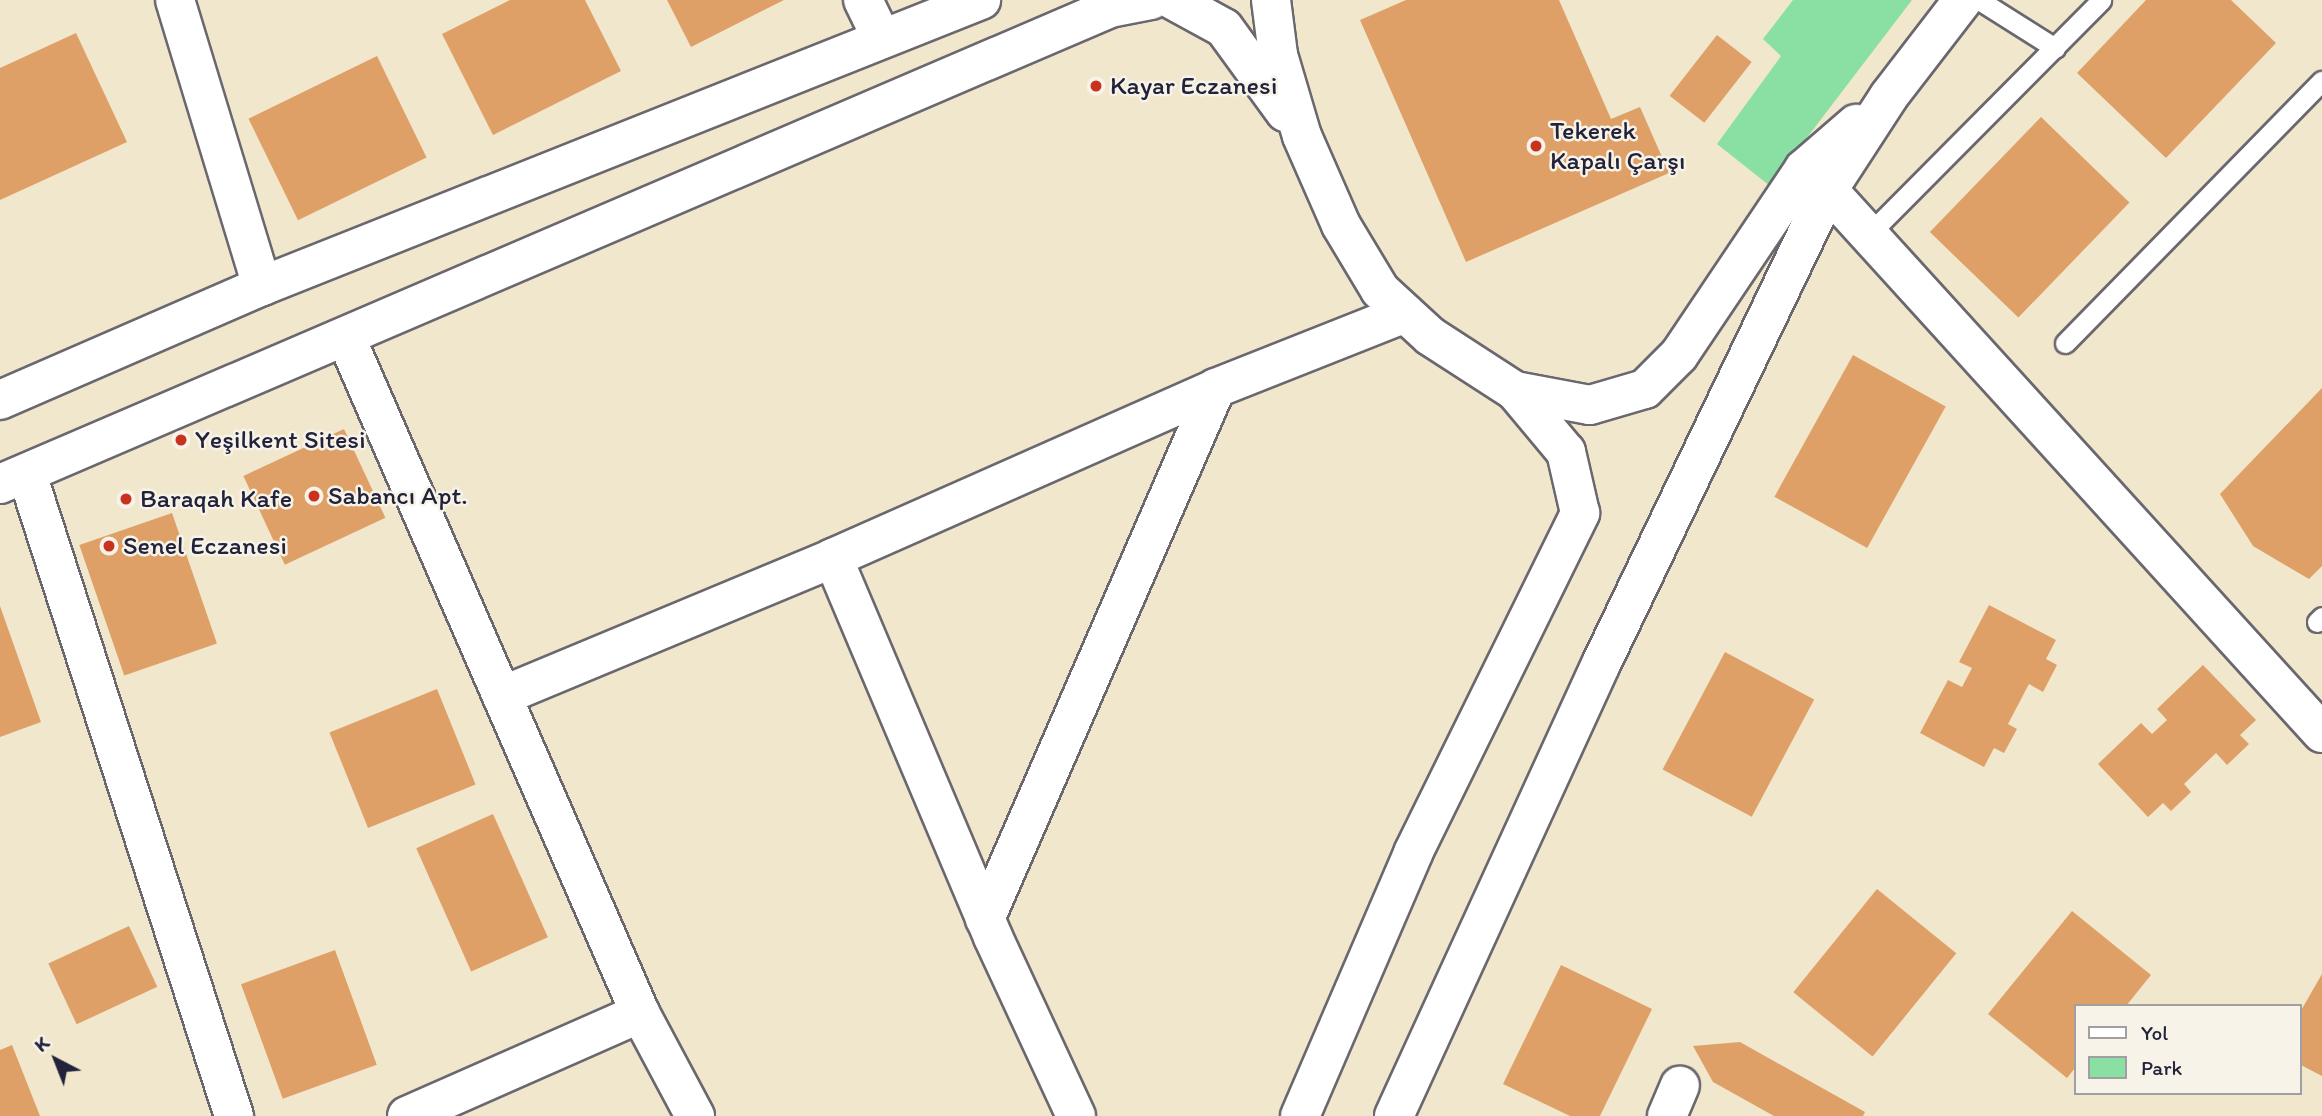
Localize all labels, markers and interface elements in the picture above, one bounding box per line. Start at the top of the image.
place label: Kayar Eczanesi [1110,70,1278,102]
marker: Kayar Eczanesi [1088,78,1104,94]
place label: Tekerek Kapalı Çarşı [1550,115,1685,176]
marker: Tekerek Kapalı Çarşı [1528,138,1544,154]
place label: Yeşilkent Sitesi [195,424,366,456]
marker: Yeşilkent Sitesi [173,432,189,448]
place label: Sabancı Apt. [328,480,468,512]
place label: Baraqah Kafe [140,483,292,515]
marker: Sabancı Apt. [306,488,322,504]
marker: Baraqah Kafe [118,491,134,507]
place label: Senel Eczanesi [123,530,287,562]
marker: Senel Eczanesi [101,538,117,554]
legend [2074,1004,2301,1095]
text: Yol [2141,1020,2168,1045]
north arrow [21,1025,91,1095]
text: K [29,1031,54,1057]
text: Park [2141,1055,2182,1080]

